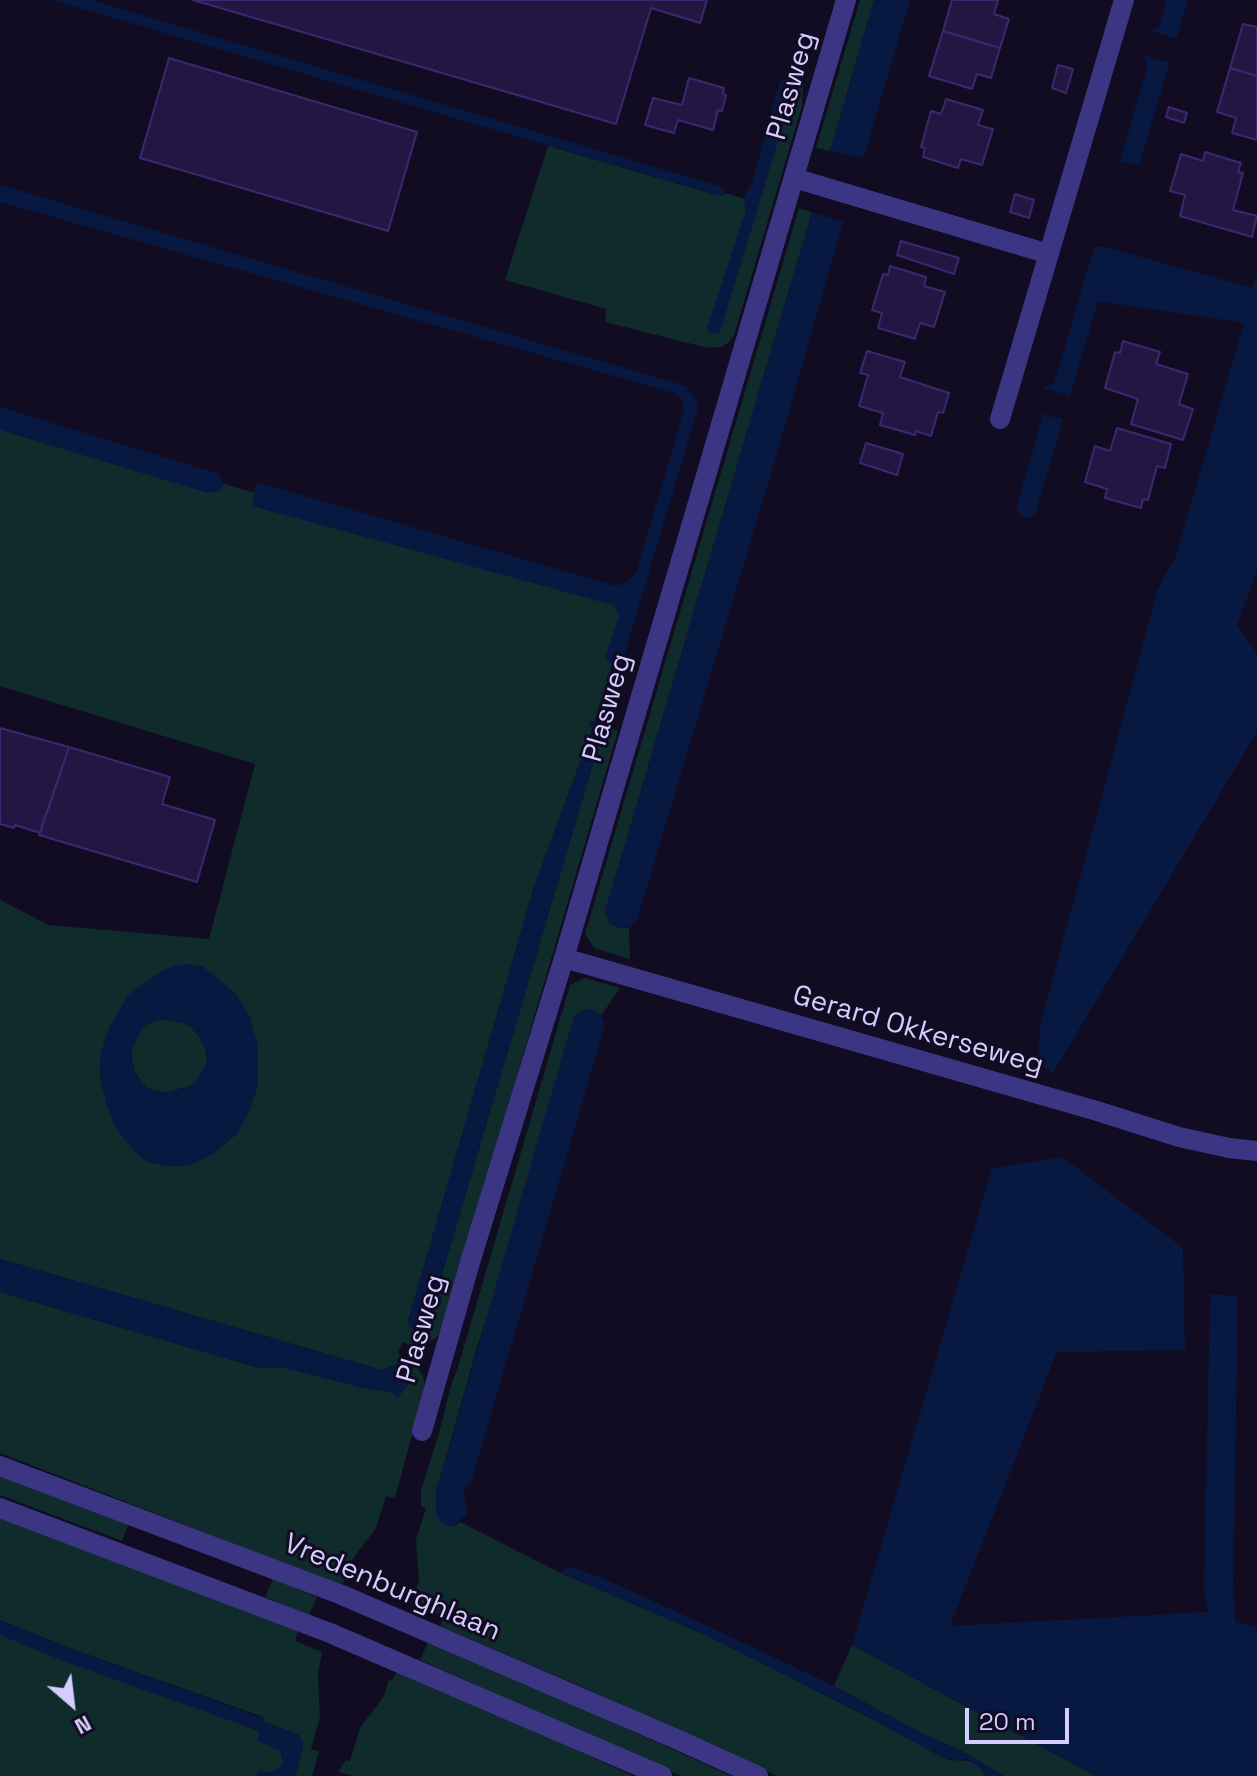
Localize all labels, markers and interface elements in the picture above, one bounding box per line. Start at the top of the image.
street label: Plasweg [761,28,823,144]
street label: Plasweg [577,650,639,766]
street label: Gerard Okkerseweg [789,979,1047,1083]
street label: Plasweg [391,1271,453,1387]
street label: Vredenburghlaan [279,1527,505,1649]
north arrow [32,1664,112,1744]
scale bar [969,1692,1073,1742]
text: 20 m [979,1706,1036,1737]
text: N [70,1709,96,1741]

